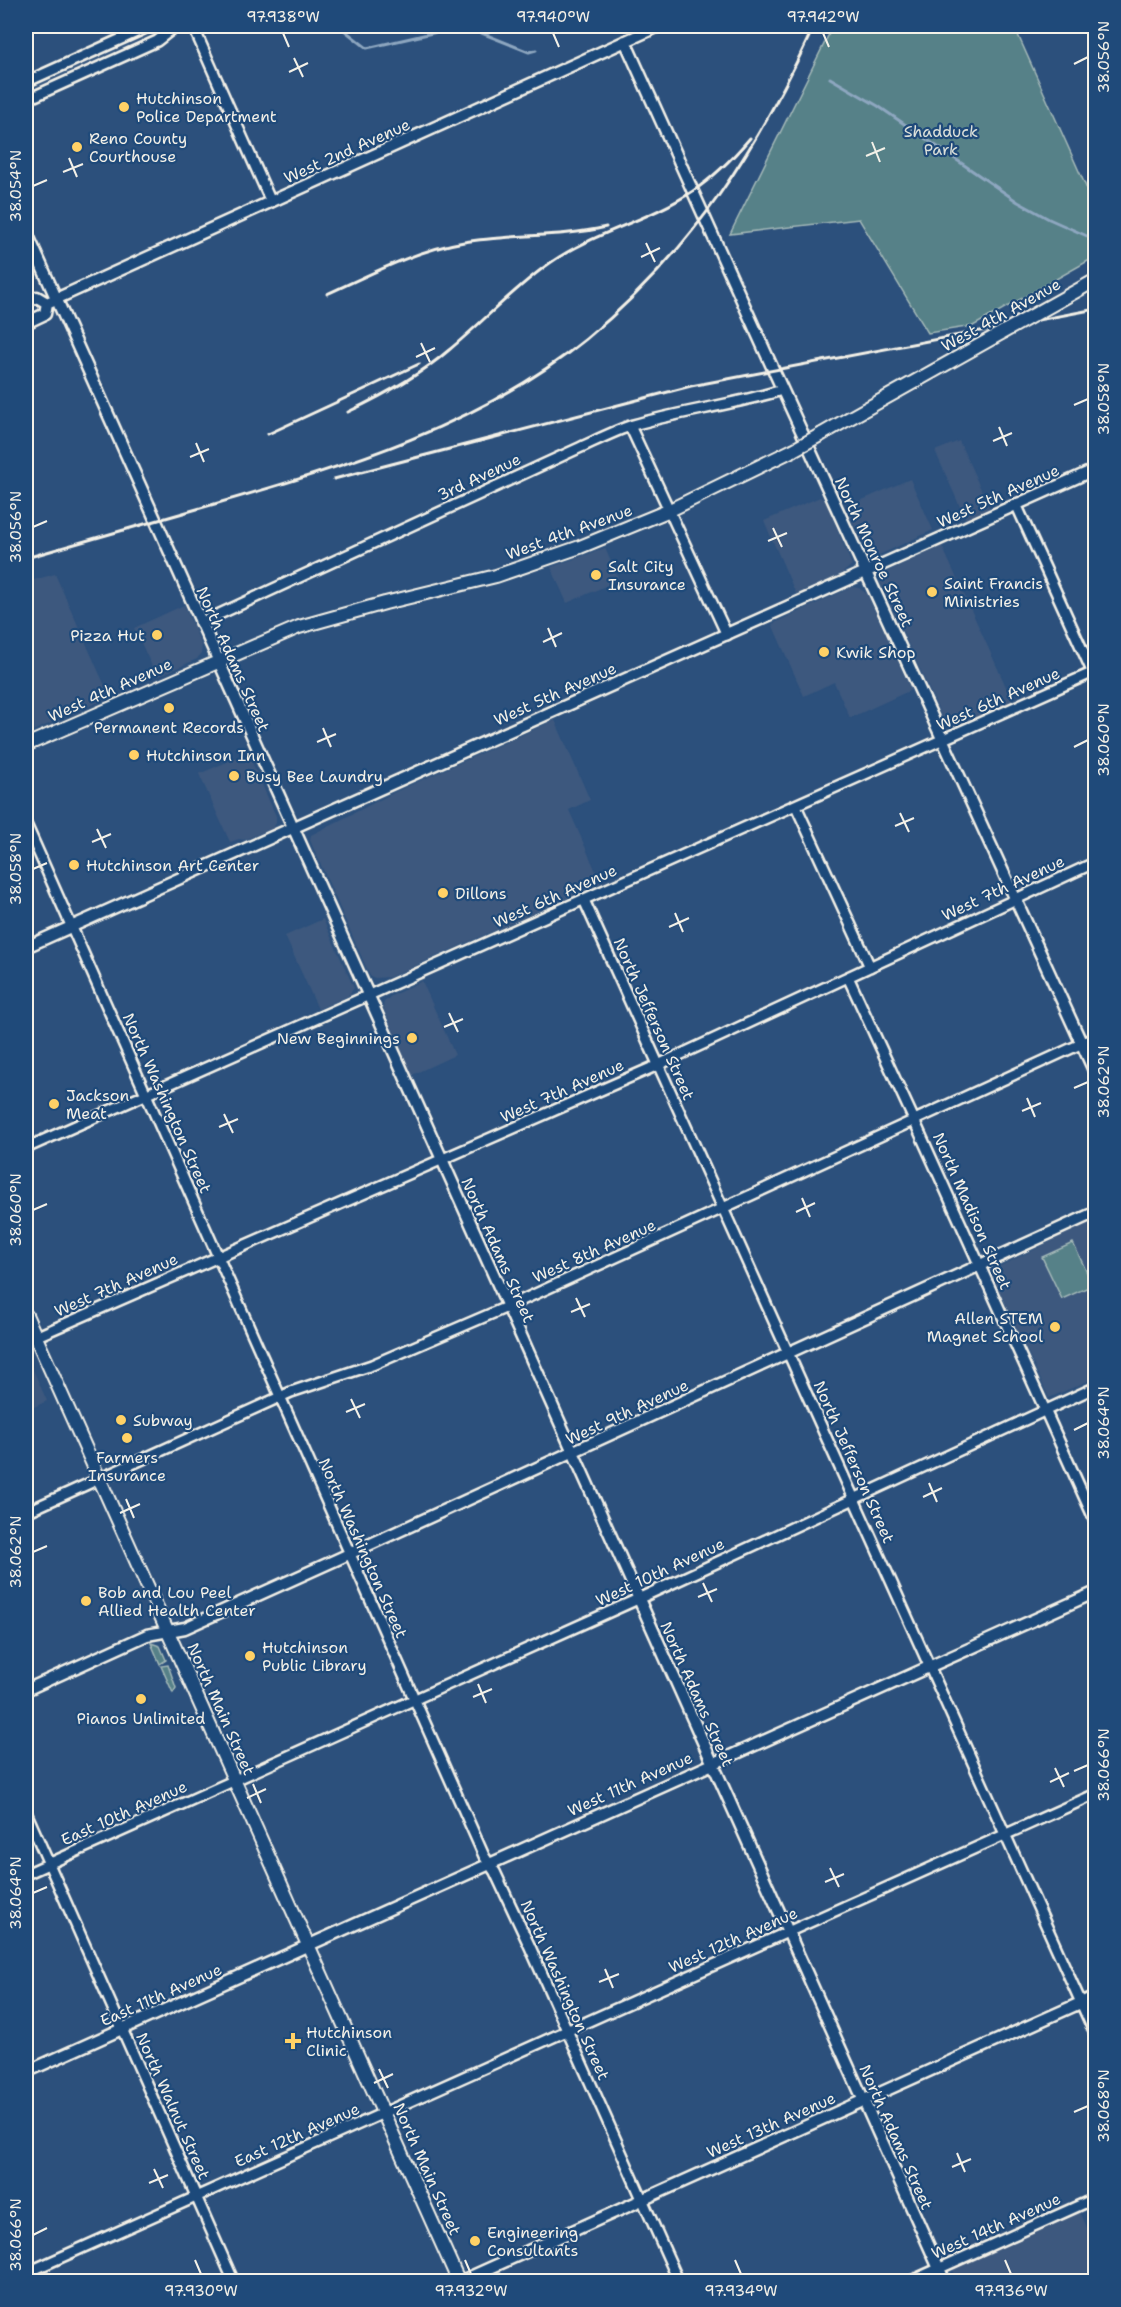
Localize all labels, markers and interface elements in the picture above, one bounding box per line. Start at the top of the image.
text: 97.938°W [246,7,320,27]
text: 97.940°W [516,7,590,27]
text: 97.942°W [786,7,860,27]
text: 38.056°N [1094,21,1114,93]
place label: Hutchinson Police Department [136,88,277,127]
marker: Hutchinson Police Department [117,100,131,114]
street label: West 2nd Avenue [281,114,413,188]
park label: Shadduck Park [904,121,978,160]
place label: Reno County Courthouse [89,128,187,167]
marker: Reno County Courthouse [70,140,84,154]
text: 38.054°N [6,150,26,222]
street label: West 4th Avenue [938,273,1064,357]
text: 38.058°N [1094,363,1114,435]
street label: 3rd Avenue [434,449,524,505]
street label: West 5th Avenue [933,460,1063,532]
street label: North Monroe Street [830,474,918,630]
text: 38.056°N [6,491,26,563]
street label: West 4th Avenue [503,499,635,565]
place label: Salt City Insurance [608,556,686,595]
marker: Salt City Insurance [589,568,603,582]
place label: Saint Francis Ministries [944,573,1043,612]
street label: North Adams Street [192,583,274,735]
marker: Saint Francis Ministries [925,585,939,599]
place label: Pizza Hut [70,625,145,646]
marker: Pizza Hut [150,628,164,642]
place label: Kwik Shop [836,642,916,663]
marker: Kwik Shop [817,645,831,659]
street label: West 4th Avenue [45,653,175,727]
street label: West 5th Avenue [490,658,620,730]
street label: West 6th Avenue [933,662,1063,736]
marker: Permanent Records [162,701,176,715]
text: 38.060°N [1094,703,1114,777]
place label: Permanent Records [94,717,244,738]
place label: Hutchinson Inn [146,745,266,766]
marker: Hutchinson Inn [127,748,141,762]
place label: Busy Bee Laundry [246,766,383,787]
marker: Busy Bee Laundry [227,769,241,783]
text: 38.058°N [6,833,26,905]
street label: West 7th Avenue [938,850,1068,926]
place label: Hutchinson Art Center [86,855,259,876]
marker: Hutchinson Art Center [67,858,81,872]
street label: West 6th Avenue [490,859,620,933]
place label: Dillons [455,883,507,904]
marker: Dillons [436,886,450,900]
street label: North Jefferson Street [609,934,699,1104]
street label: North Washington Street [118,1010,216,1196]
place label: New Beginnings [277,1028,400,1049]
marker: New Beginnings [405,1031,419,1045]
text: 38.062°N [1094,1046,1114,1119]
street label: West 7th Avenue [497,1054,627,1128]
place label: Jackson Meat [66,1085,129,1124]
marker: Jackson Meat [47,1097,61,1111]
street label: North Madison Street [928,1129,1016,1293]
text: 38.060°N [6,1173,26,1247]
street label: North Adams Street [457,1174,539,1326]
street label: West 8th Avenue [529,1214,659,1288]
street label: West 7th Avenue [51,1248,181,1322]
place label: Allen STEM Magnet School [927,1308,1043,1347]
marker: Allen STEM Magnet School [1048,1320,1062,1334]
street label: West 9th Avenue [562,1374,692,1450]
street label: North Jefferson Street [809,1377,899,1547]
text: 38.064°N [1094,1386,1114,1460]
place label: Subway [133,1410,193,1431]
marker: Subway [114,1413,128,1427]
marker: Farmers Insurance [120,1431,134,1445]
place label: Farmers Insurance [88,1447,166,1486]
street label: North Washington Street [314,1455,412,1641]
text: 38.062°N [6,1516,26,1589]
street label: West 10th Avenue [592,1533,728,1611]
place label: Bob and Lou Peel Allied Health Center [98,1582,256,1621]
marker: Bob and Lou Peel Allied Health Center [79,1594,93,1608]
street label: North Adams Street [656,1618,738,1770]
place label: Hutchinson Public Library [262,1637,367,1676]
street label: North Main Street [182,1640,260,1778]
marker: Hutchinson Public Library [243,1649,257,1663]
marker: Pianos Unlimited [134,1692,148,1706]
place label: Pianos Unlimited [77,1708,205,1729]
text: 38.066°N [1094,1728,1114,1802]
street label: West 11th Avenue [564,1747,696,1821]
street label: East 10th Avenue [58,1776,190,1850]
text: 38.064°N [6,1856,26,1930]
street label: North Washington Street [516,1897,614,2083]
street label: West 12th Avenue [665,1902,801,1978]
street label: East 11th Avenue [97,1959,225,2031]
place label: Hutchinson Clinic [306,2022,392,2061]
street label: North Walnut Street [131,2029,215,2183]
marker: Hutchinson Clinic [284,2032,302,2050]
street label: North Adams Street [855,2061,937,2213]
text: 38.068°N [1094,2069,1114,2143]
street label: West 13th Avenue [703,2087,839,2163]
street label: East 12th Avenue [231,2098,363,2172]
street label: North Main Street [388,2100,466,2238]
street label: West 14th Avenue [928,2188,1064,2264]
text: 38.066°N [6,2198,26,2272]
place label: Engineering Consultants [487,2222,579,2261]
marker: Engineering Consultants [468,2234,482,2248]
text: 97.930°W [164,2281,238,2301]
text: 97.932°W [434,2281,508,2301]
text: 97.934°W [704,2281,778,2301]
text: 97.936°W [974,2281,1048,2301]

